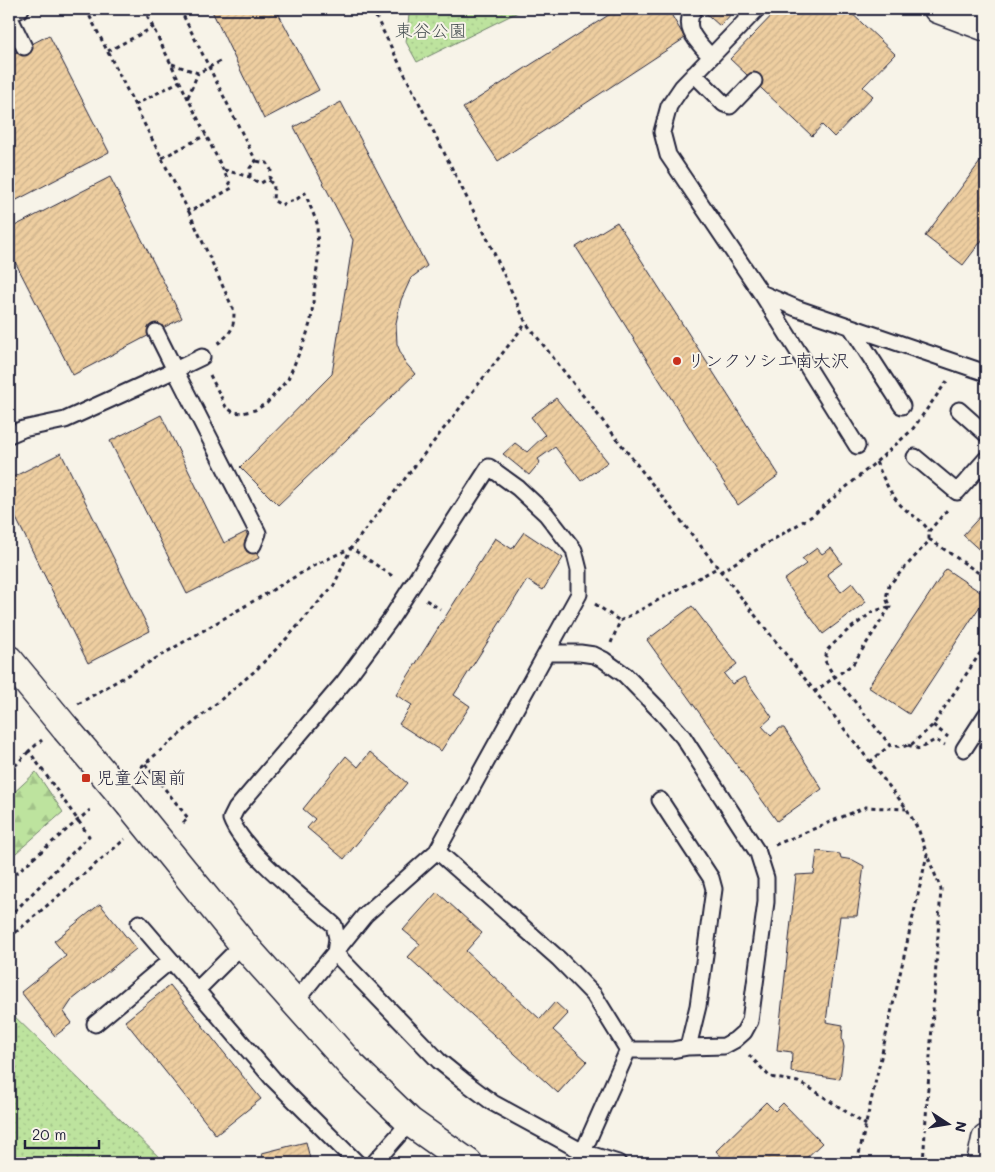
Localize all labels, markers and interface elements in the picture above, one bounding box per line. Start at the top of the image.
park label: 東谷公園 [395,18,467,42]
place label: リンクソシエ南大沢 [687,348,849,372]
marker: リンクソシエ南大沢 [671,355,683,367]
place label: 児童公園前 [96,765,186,789]
marker: 児童公園前 [80,772,92,784]
north arrow [922,1100,972,1150]
scale bar [25,1117,99,1149]
text: N [951,1120,972,1134]
text: 20 m [32,1124,66,1144]

